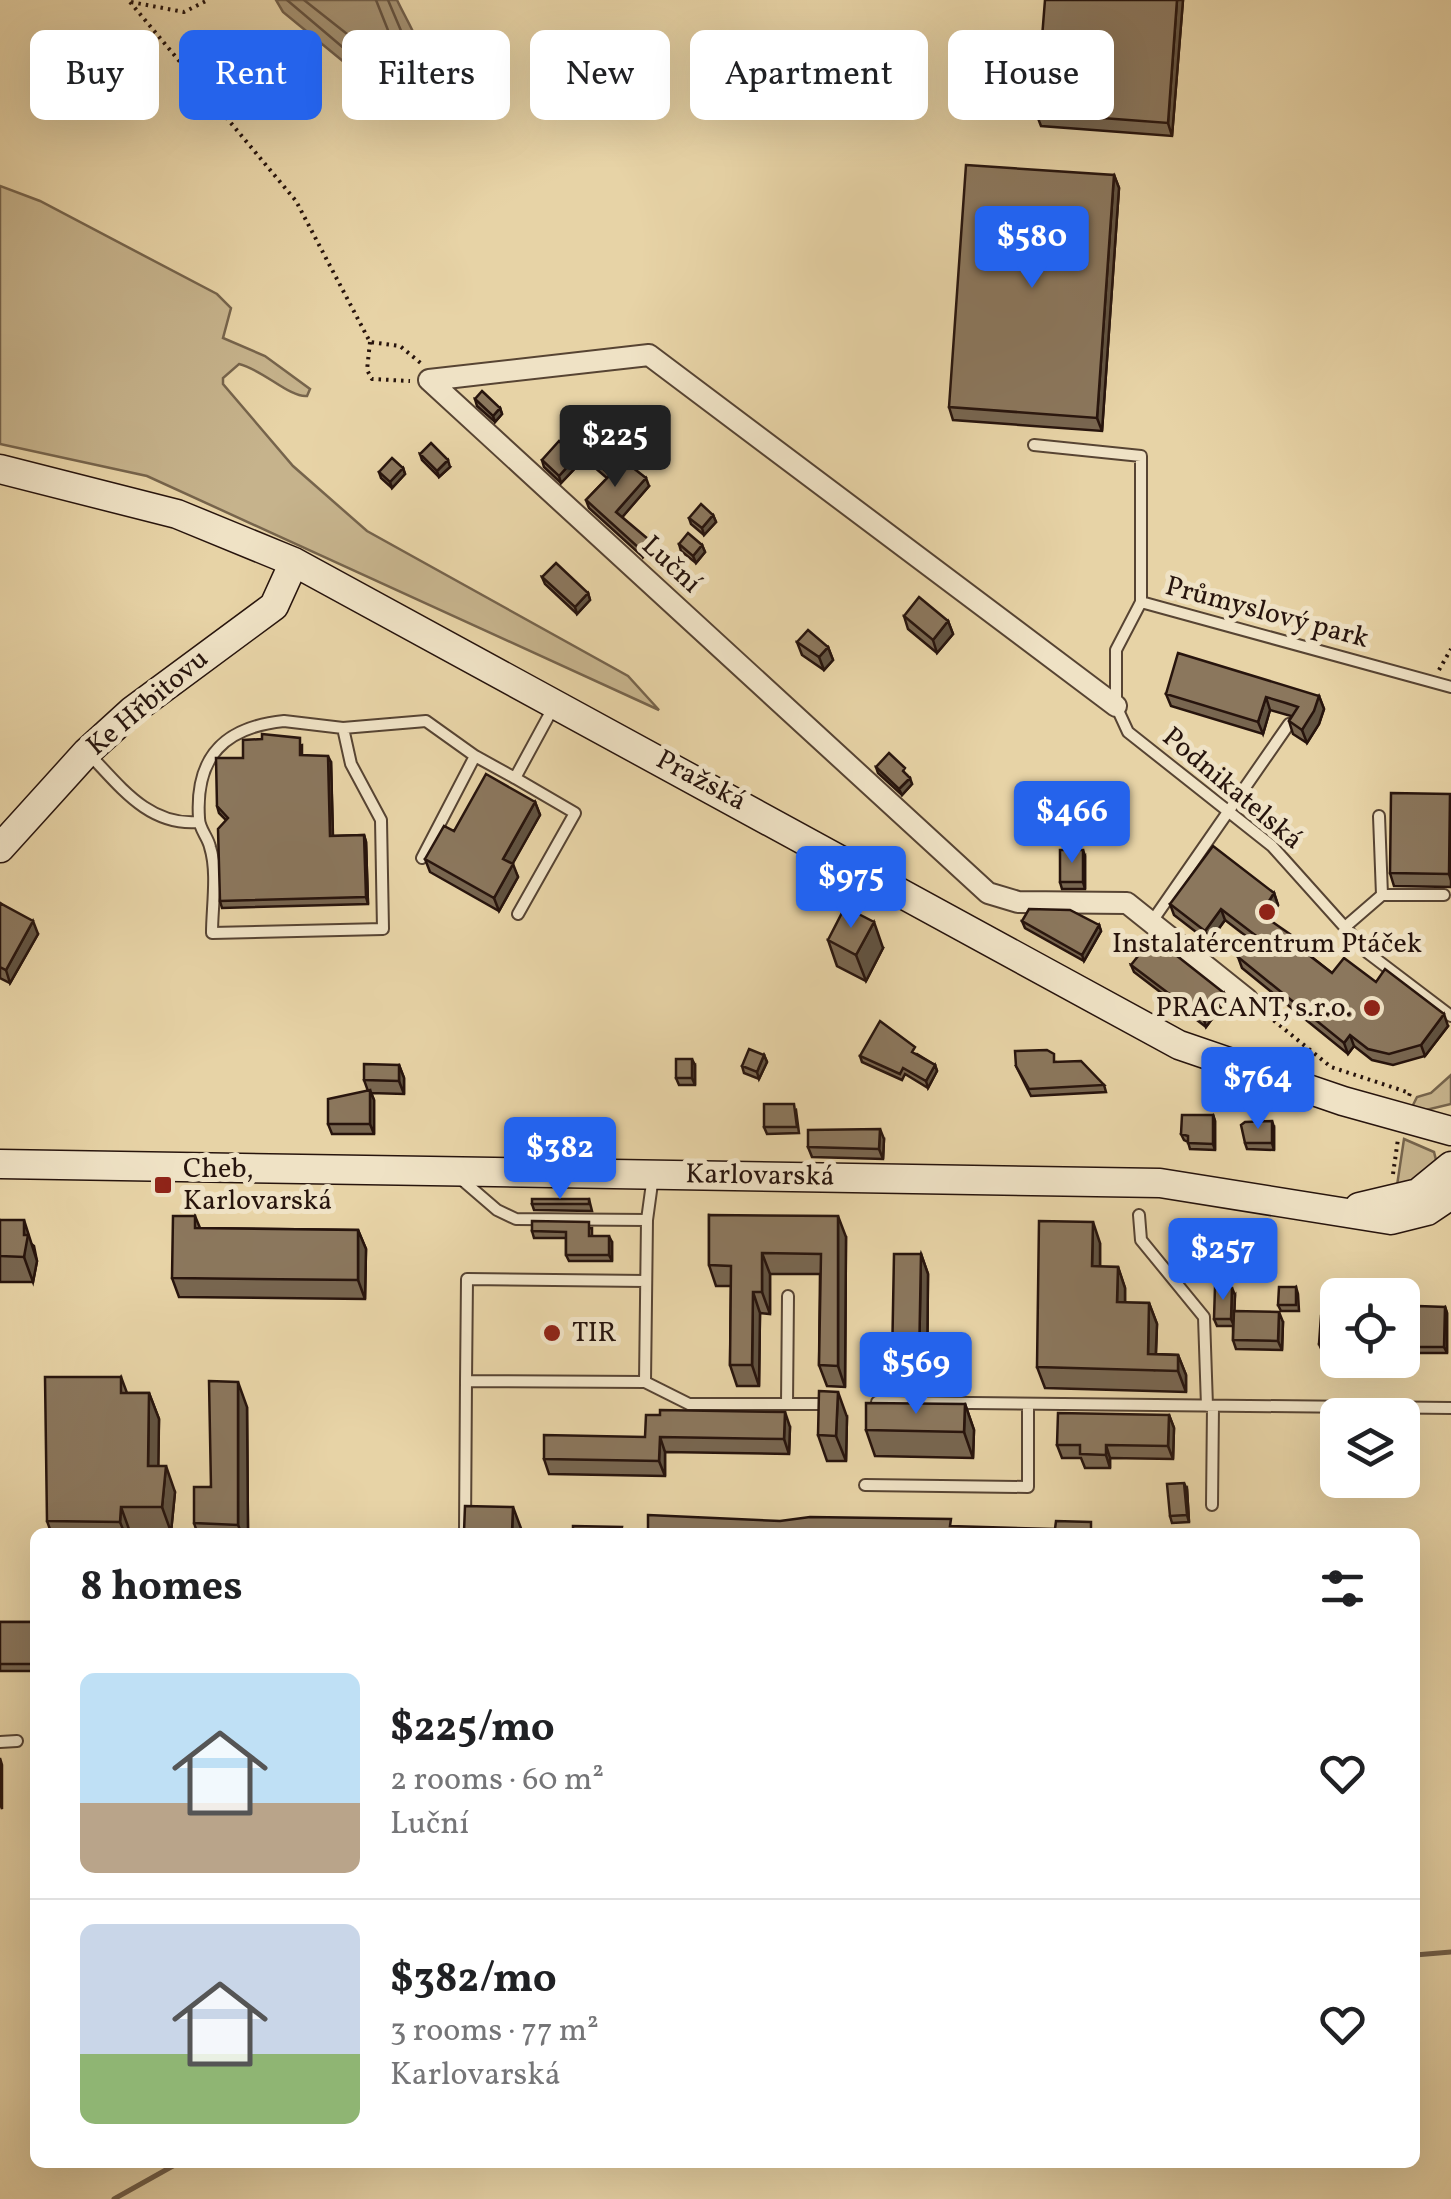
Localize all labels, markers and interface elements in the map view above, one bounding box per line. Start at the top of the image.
chip: Buy [30,30,159,120]
chip: Rent [179,30,322,120]
chip: Filters [342,30,510,120]
chip: New [530,30,670,120]
chip: Apartment [690,30,928,120]
chip: House [948,30,1114,120]
pin: $580 [973,206,1091,291]
text: $580 [997,216,1067,260]
pin: $225 [556,405,674,490]
text: $225 [582,415,648,459]
street label: Luční [632,527,710,603]
street label: Průmyslový park [1161,567,1373,659]
street label: Ke Hřbitovu [79,640,217,766]
street label: Podnikatelská [1153,719,1311,859]
street label: Pražská [649,741,753,821]
pin: $466 [1013,781,1131,866]
text: $466 [1036,791,1108,835]
pin: $975 [792,846,910,931]
text: $975 [818,856,884,900]
marker: Instalatércentrum Ptáček [1256,901,1278,923]
place label: Instalatércentrum Ptáček [1112,925,1422,964]
place label: PRACANT, s.r.o. [1155,989,1352,1028]
marker: PRACANT, s.r.o. [1361,997,1383,1019]
pin: $764 [1199,1047,1317,1132]
text: $764 [1223,1057,1293,1101]
pin: $382 [501,1117,619,1202]
text: $382 [526,1127,594,1171]
place label: Cheb, Karlovarská [183,1150,332,1221]
street label: Karlovarská [685,1155,835,1197]
marker: Cheb, Karlovarská [152,1174,174,1196]
pin: $257 [1164,1218,1282,1303]
text: $257 [1190,1228,1256,1272]
map controls [1320,1278,1420,1498]
button: locate [1320,1278,1420,1378]
place label: TIR [572,1314,617,1353]
marker: TIR [541,1322,563,1344]
pin: $569 [857,1332,975,1417]
text: $569 [882,1342,950,1386]
button: layers [1320,1398,1420,1498]
text: 8 homes [80,1559,243,1618]
icon: filters [1315,1561,1370,1616]
text: $225/mo [390,1700,555,1759]
icon: home [160,1713,280,1833]
icon: heart [1315,1746,1370,1801]
text: 2 rooms · 60 m² [390,1759,604,1803]
text: Luční [390,1803,469,1847]
text: $382/mo [390,1951,557,2010]
icon: home [160,1964,280,2084]
icon: heart [1315,1997,1370,2052]
text: 3 rooms · 77 m² [390,2010,599,2054]
text: Karlovarská [390,2054,561,2098]

